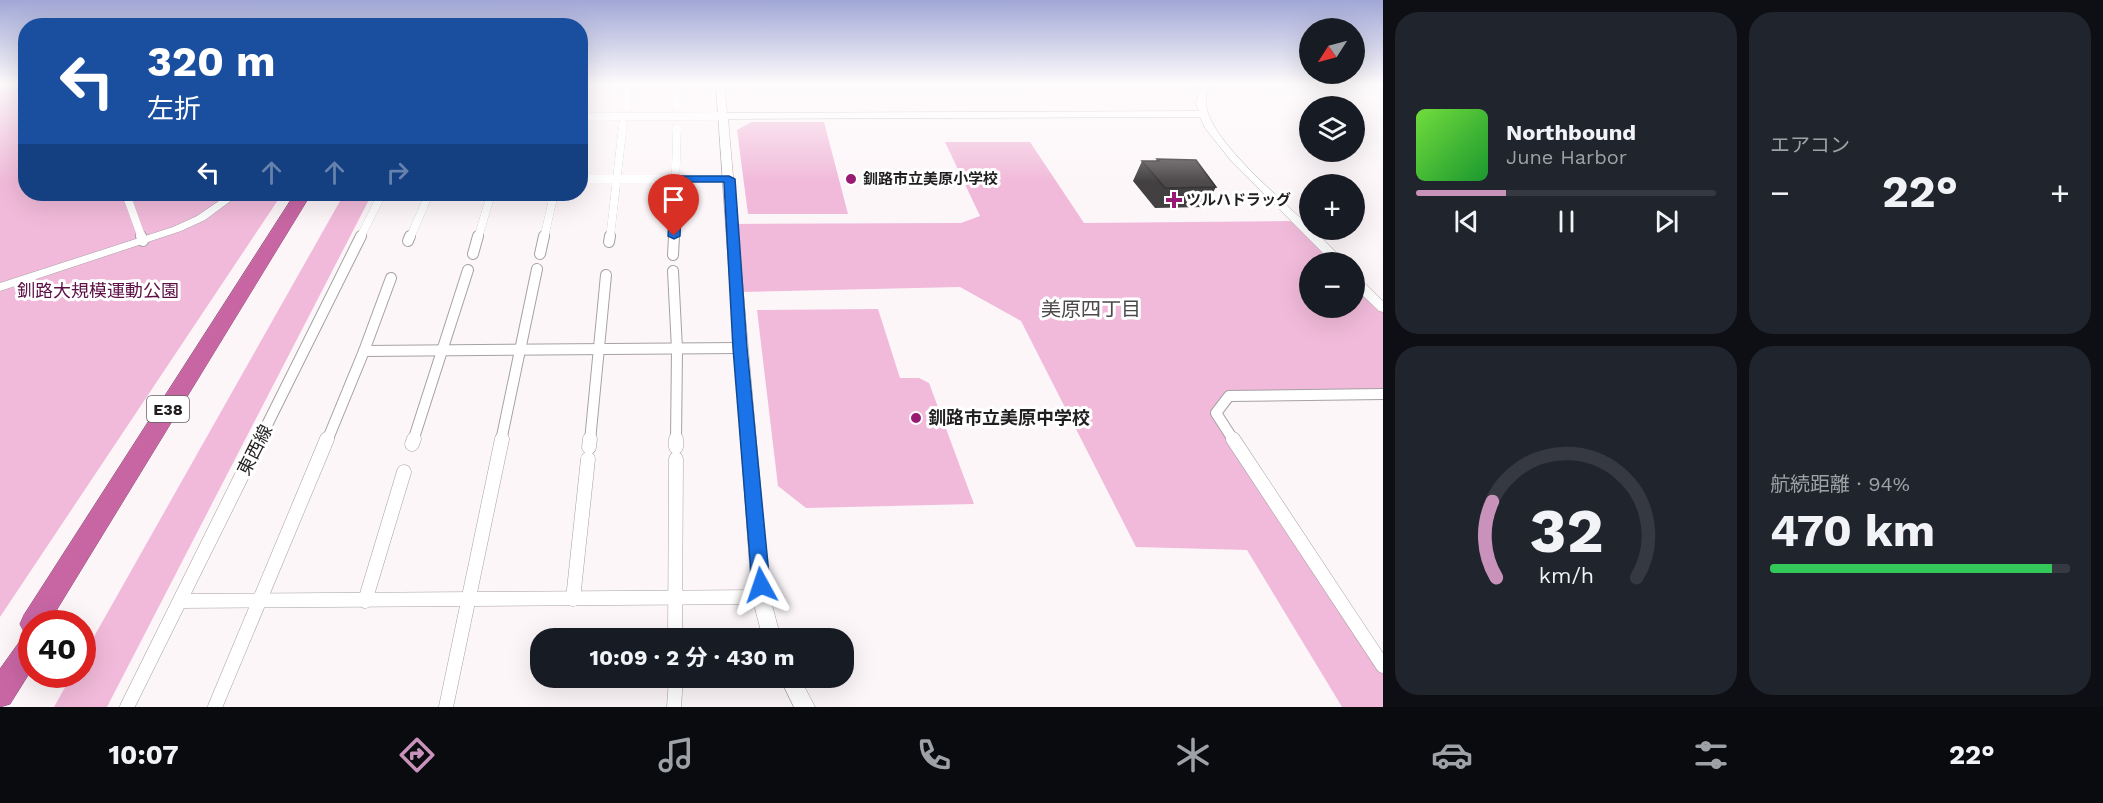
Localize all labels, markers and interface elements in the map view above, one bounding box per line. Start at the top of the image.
north arrow [1299,18,1365,84]
map controls [1299,18,1365,318]
text: 320 m [147,37,276,86]
icon: left [48,42,126,120]
text: 左折 [147,93,201,125]
button: layers [1299,96,1365,162]
text: Northbound [1506,120,1636,145]
text: エアコン [1770,133,1850,157]
text: June Harbor [1506,145,1627,169]
icon: left [192,156,225,189]
icon: ahead [255,156,288,189]
icon: ahead [318,156,351,189]
icon: right [381,156,414,189]
text: 22° [1882,165,1958,218]
place label: 釧路市立美原小学校 [863,170,998,188]
marker: 釧路市立美原小学校 [844,172,858,186]
text: − [1770,173,1790,212]
text: + [2050,173,2070,212]
pin [648,174,699,236]
button: + [1299,174,1365,240]
icon: arrive [657,183,690,216]
place label: ツルハドラッグ [1186,191,1291,209]
marker: ツルハドラッグ [1167,193,1181,207]
icon: previous [1450,205,1483,238]
icon: pause [1550,205,1583,238]
icon: next [1650,205,1683,238]
button: − [1299,252,1365,318]
park label: 釧路大規模運動公園 [17,280,179,301]
district label: 美原四丁目 [1041,297,1141,321]
road number: E38 [147,396,189,422]
place label: 釧路市立美原中学校 [928,407,1090,428]
marker: 釧路市立美原中学校 [909,411,923,425]
street label: 東西線 [233,421,276,479]
text: 航続距離 · 94% [1770,472,1910,496]
text: 32 [1529,494,1603,567]
text: 470 km [1770,504,1935,557]
position arrow [729,553,793,617]
text: km/h [1538,563,1594,588]
speed limit sign: 40 [18,610,96,688]
text: 10:09 · 2 分 · 430 m [589,645,795,670]
icon: directions [396,734,438,776]
icon: music [655,734,697,776]
icon: phone [913,734,955,776]
icon: climate [1172,734,1214,776]
icon: car [1431,734,1473,776]
icon: filters [1690,734,1732,776]
text: 10:07 [108,739,179,771]
text: 22° [1949,739,1995,771]

